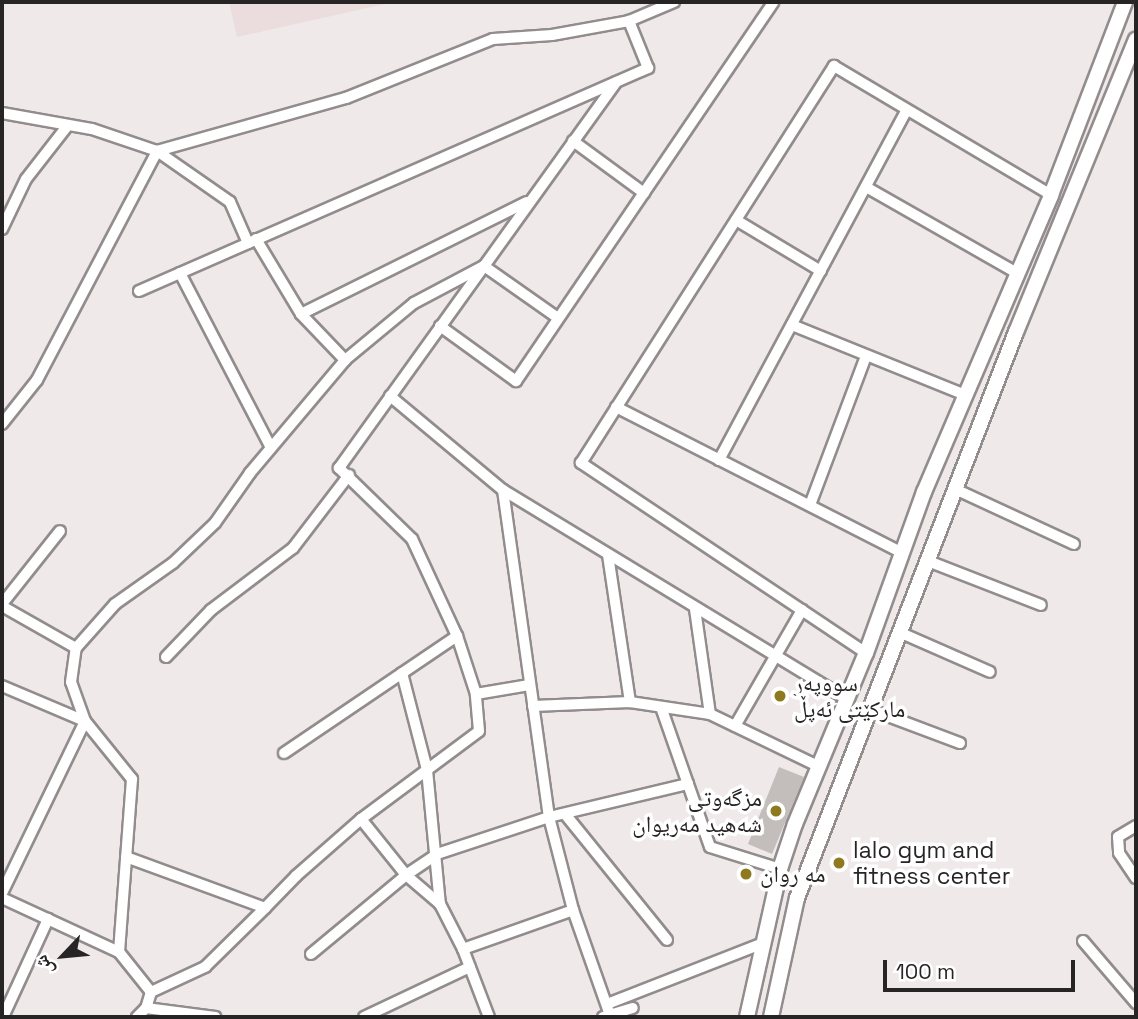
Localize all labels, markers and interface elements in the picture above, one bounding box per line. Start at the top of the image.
place label: سووپەر مارکێتی ئەپڵ [794,669,905,723]
marker: سووپەر مارکێتی ئەپڵ [772,688,788,704]
place label: مزگەوتی شەھید مەریوان [632,784,762,838]
marker: مزگەوتی شەھید مەریوان [768,803,784,819]
place label: lalo gym and fitness center [853,836,1010,890]
marker: lalo gym and fitness center [831,855,847,871]
place label: مه روان [760,860,825,888]
marker: مه روان [738,866,754,882]
north arrow [28,921,98,991]
scale bar [886,946,1078,990]
text: ش [28,951,59,980]
text: 100 m [896,958,955,985]

